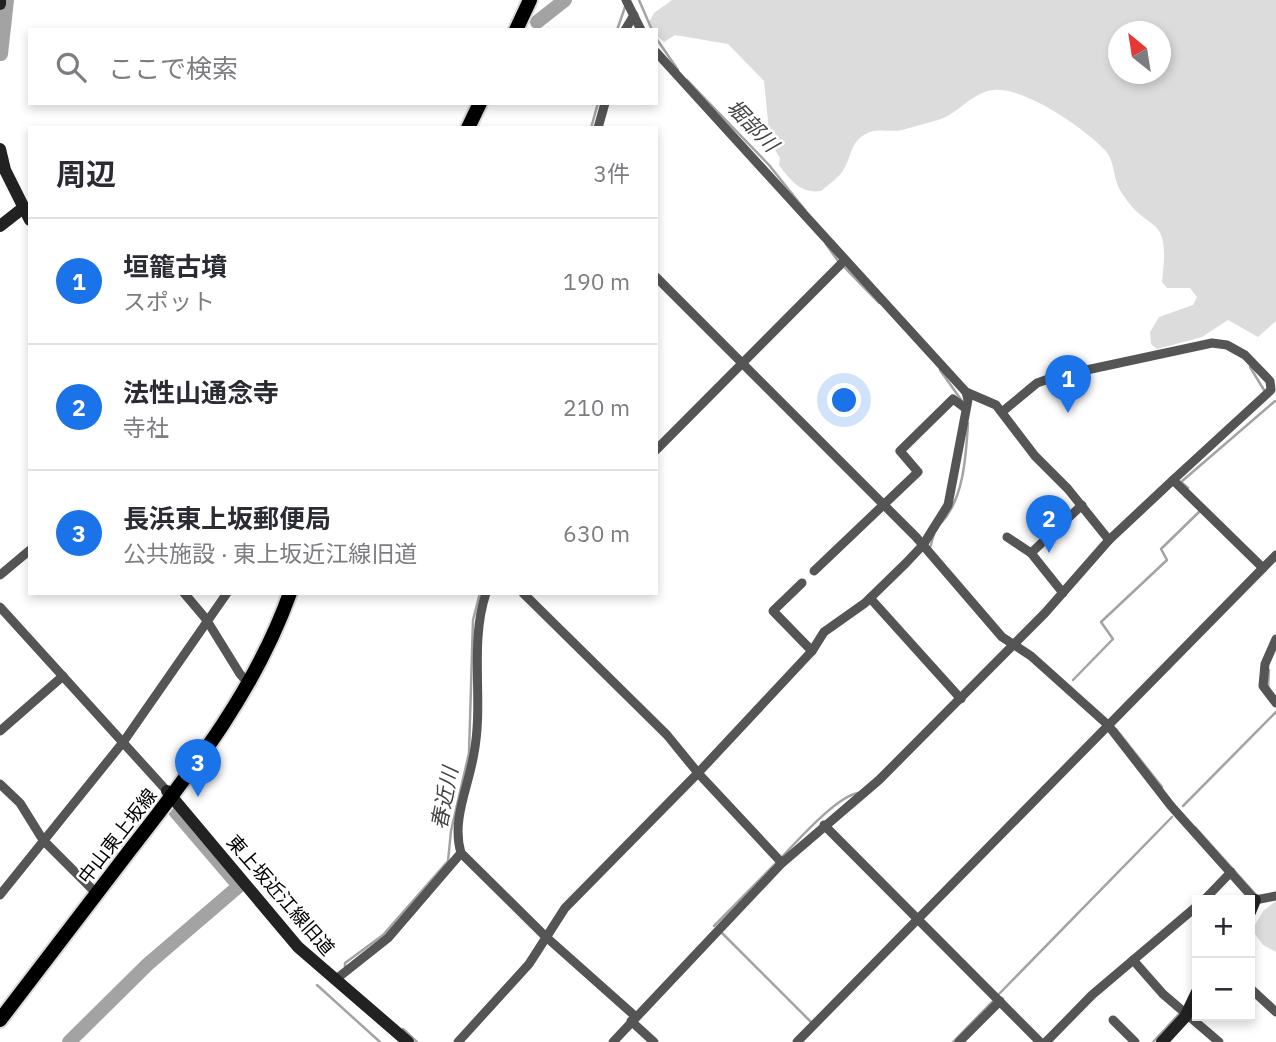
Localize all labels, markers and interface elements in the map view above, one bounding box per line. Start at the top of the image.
north arrow [1108,21,1171,84]
search box [28,28,658,105]
icon: search [52,48,90,86]
text: ここで検索 [108,51,238,85]
water label: 堀部川 [721,93,786,159]
text: 周辺 [56,154,116,193]
text: 3件 [593,158,630,188]
text: 垣籠古墳 [123,249,227,283]
text: 1 [72,266,86,296]
text: 190 m [563,266,630,296]
text: スポット [123,286,215,316]
pin: 1 [1045,355,1091,413]
text: 法性山通念寺 [123,375,279,409]
your location [827,383,861,417]
text: 2 [72,392,86,422]
text: 210 m [563,392,630,422]
text: 寺社 [123,412,169,442]
pin: 2 [1026,495,1072,553]
text: 長浜東上坂郵便局 [123,501,331,535]
text: 3 [72,518,86,548]
text: 630 m [563,518,630,548]
text: 公共施設 · 東上坂近江線旧道 [123,538,417,568]
pin: 3 [175,739,221,797]
water label: 春近川 [424,762,464,832]
street label: 中山東上坂線 [72,784,162,888]
street label: 東上坂近江線旧道 [222,830,340,960]
map controls [1192,895,1255,1021]
button: + [1192,895,1255,958]
button: − [1192,958,1255,1021]

